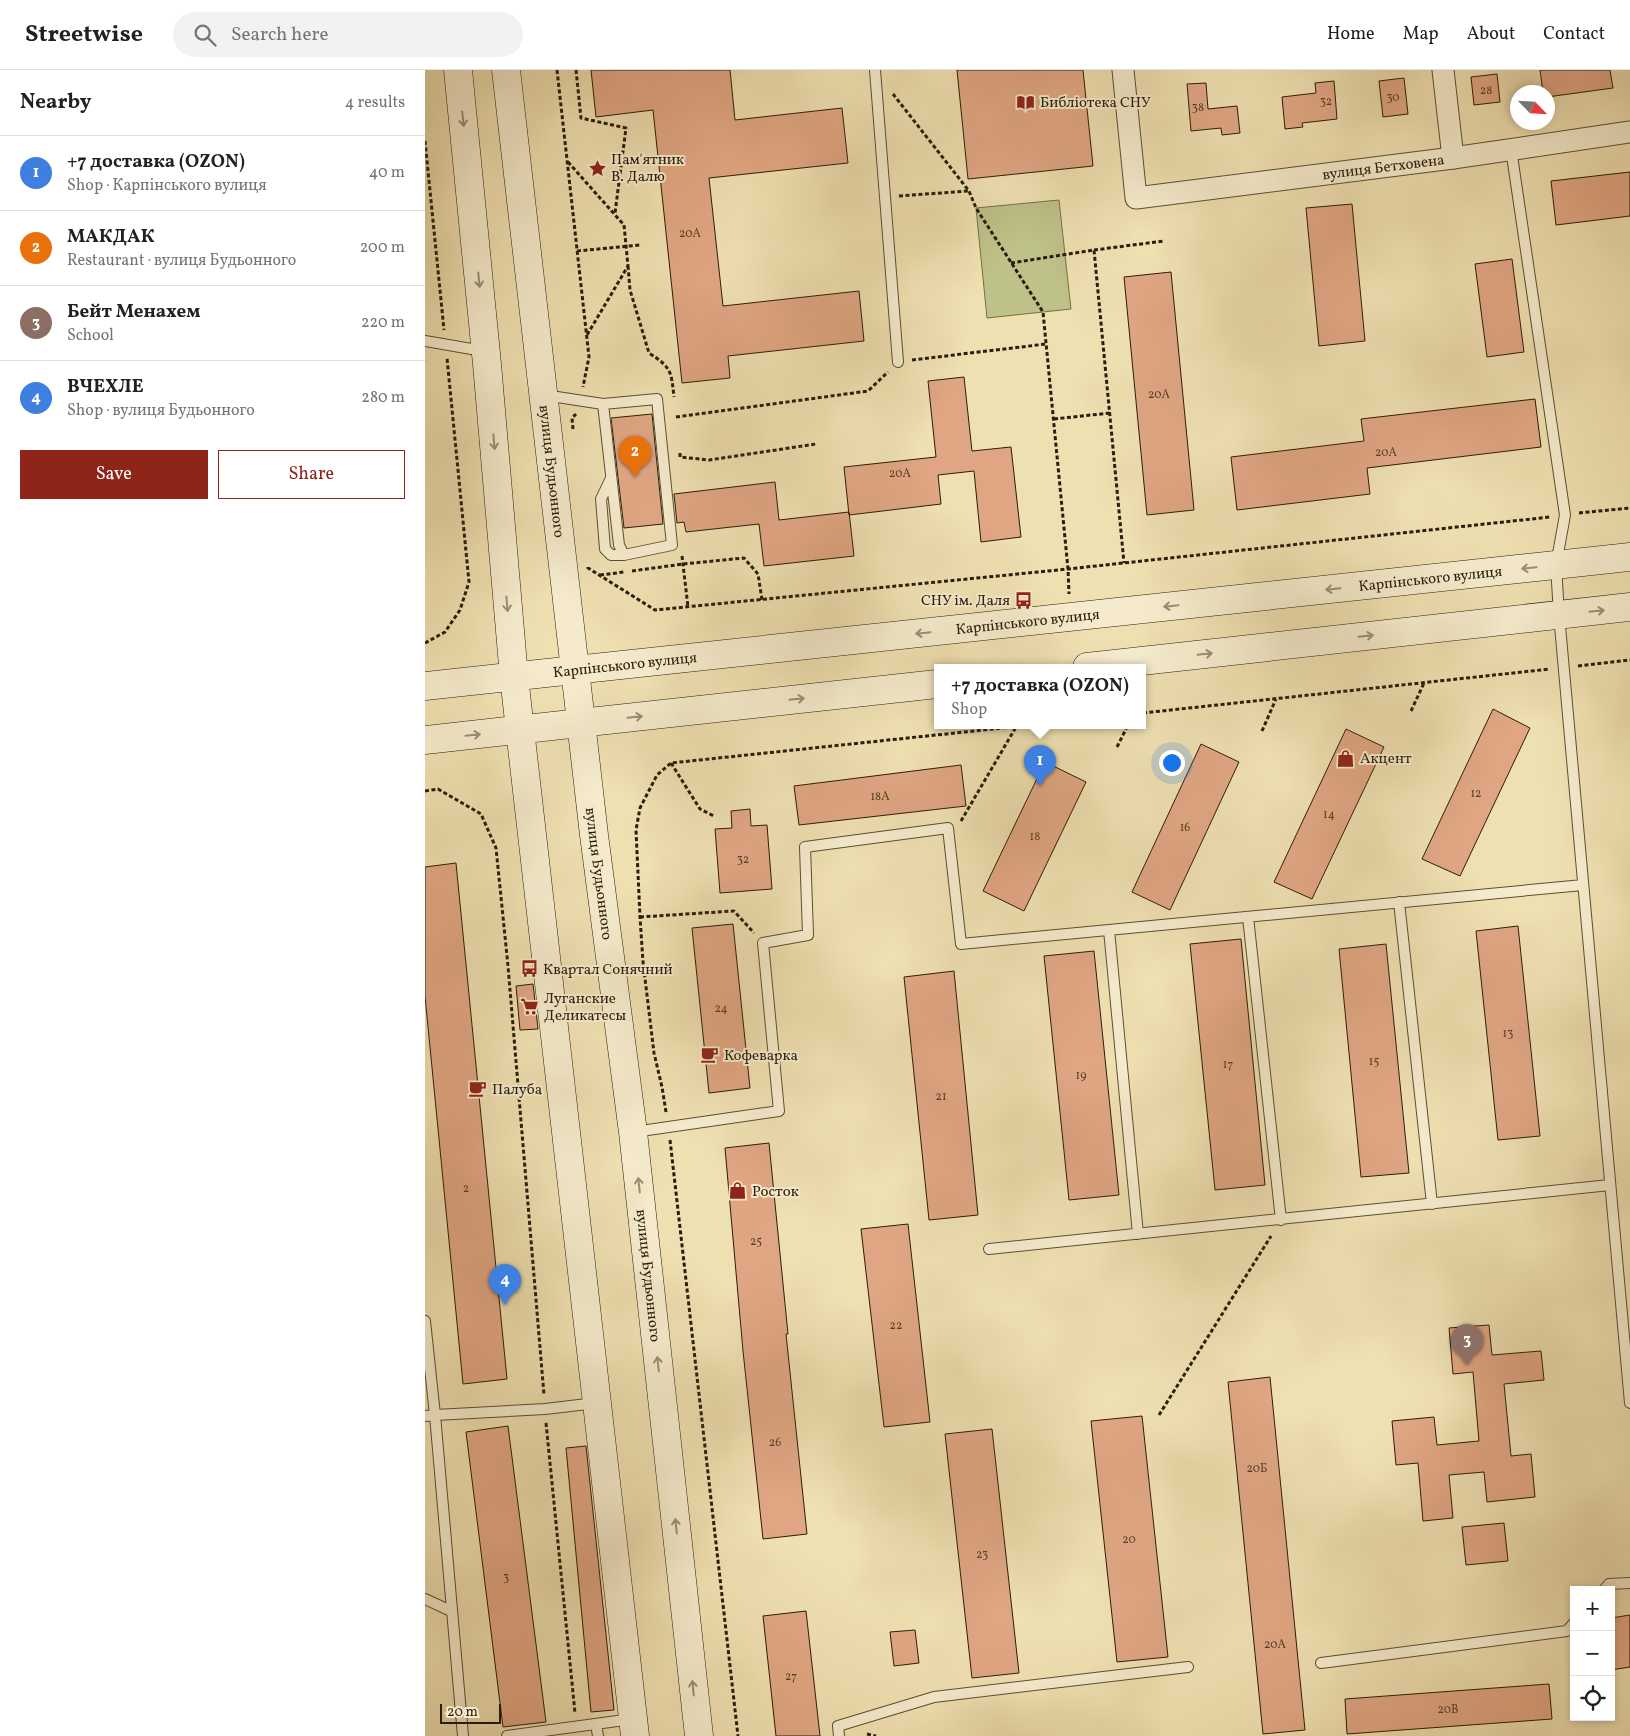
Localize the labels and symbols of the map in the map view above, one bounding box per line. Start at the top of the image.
house number: 28 [1480,83,1492,99]
north arrow [1510,85,1555,130]
house number: 30 [1386,90,1400,106]
library icon: Библіотека СНУ [1016,92,1036,112]
place label: Библіотека СНУ [1040,93,1151,114]
house number: 32 [1320,94,1332,110]
house number: 38 [1192,100,1204,116]
one-way arrow [458,110,468,126]
place label: Пам'ятник В. Далю [611,150,684,188]
street label: вулиця Бетховена [1321,150,1446,186]
place icon: Пам'ятник В. Далю [587,158,607,178]
house number: 20А [679,226,702,242]
one-way arrow [474,272,484,288]
house number: 20А [1148,387,1171,403]
street label: вулиця Будьонного [533,404,569,539]
one-way arrow [489,434,498,450]
pin: 2 [619,436,651,477]
house number: 20А [1375,445,1398,461]
house number: 20А [889,466,912,482]
street label: Карпінського вулиця [1357,562,1504,598]
one-way arrow [1522,563,1538,573]
one-way arrow [1325,584,1341,594]
bus stop icon: СНУ ім. Даля [1014,590,1034,610]
place label: СНУ ім. Даля [921,591,1010,612]
one-way arrow [502,596,512,612]
one-way arrow [1164,601,1180,611]
street label: Карпінського вулиця [955,605,1101,641]
one-way arrow [1589,606,1605,616]
one-way arrow [915,628,931,638]
one-way arrow [1358,631,1374,641]
street label: Карпінського вулиця [552,648,698,684]
one-way arrow [1196,649,1212,659]
one-way arrow [788,694,804,704]
one-way arrow [627,712,643,722]
one-way arrow [465,730,481,740]
pin: 1 [1024,745,1056,786]
shop icon: Акцент [1336,748,1356,768]
place label: Акцент [1360,749,1412,770]
your location [1159,750,1185,776]
house number: 12 [1470,786,1482,802]
house number: 18А [870,789,890,805]
street label: вулиця Будьонного [579,806,617,941]
house number: 14 [1323,807,1335,823]
house number: 16 [1180,820,1190,836]
house number: 18 [1030,829,1040,845]
house number: 32 [737,852,749,868]
bus stop icon: Квартал Сонячний [519,959,539,979]
place label: Квартал Сонячний [543,960,673,981]
place label: Луганские Деликатесы [544,989,626,1027]
supermarket icon: Луганские Деликатесы [520,997,540,1017]
house number: 24 [714,1001,728,1017]
house number: 13 [1503,1026,1513,1042]
cafe icon: Кофеварка [700,1045,720,1065]
place label: Кофеварка [724,1046,798,1067]
house number: 15 [1369,1054,1379,1070]
house number: 17 [1223,1057,1233,1073]
house number: 19 [1076,1068,1086,1084]
cafe icon: Палуба [468,1079,488,1099]
place label: Палуба [492,1080,542,1101]
house number: 21 [935,1089,947,1105]
one-way arrow [634,1178,644,1194]
house number: 2 [463,1181,469,1197]
shop icon: Росток [728,1181,748,1201]
place label: Росток [752,1182,799,1203]
street label: вулиця Будьонного [630,1208,665,1343]
house number: 25 [750,1234,762,1250]
pin: 4 [489,1264,521,1305]
house number: 22 [890,1318,902,1334]
pin: 3 [1451,1324,1483,1365]
one-way arrow [654,1357,663,1373]
house number: 26 [769,1435,781,1451]
house number: 20Б [1247,1461,1267,1477]
one-way arrow [671,1518,681,1534]
house number: 20 [1122,1532,1136,1548]
house number: 23 [976,1547,988,1563]
house number: 3 [503,1570,509,1586]
house number: 20А [1264,1637,1287,1653]
house number: 27 [785,1669,797,1685]
one-way arrow [689,1680,698,1696]
scale bar [440,1701,501,1724]
house number: 20В [1437,1702,1459,1718]

